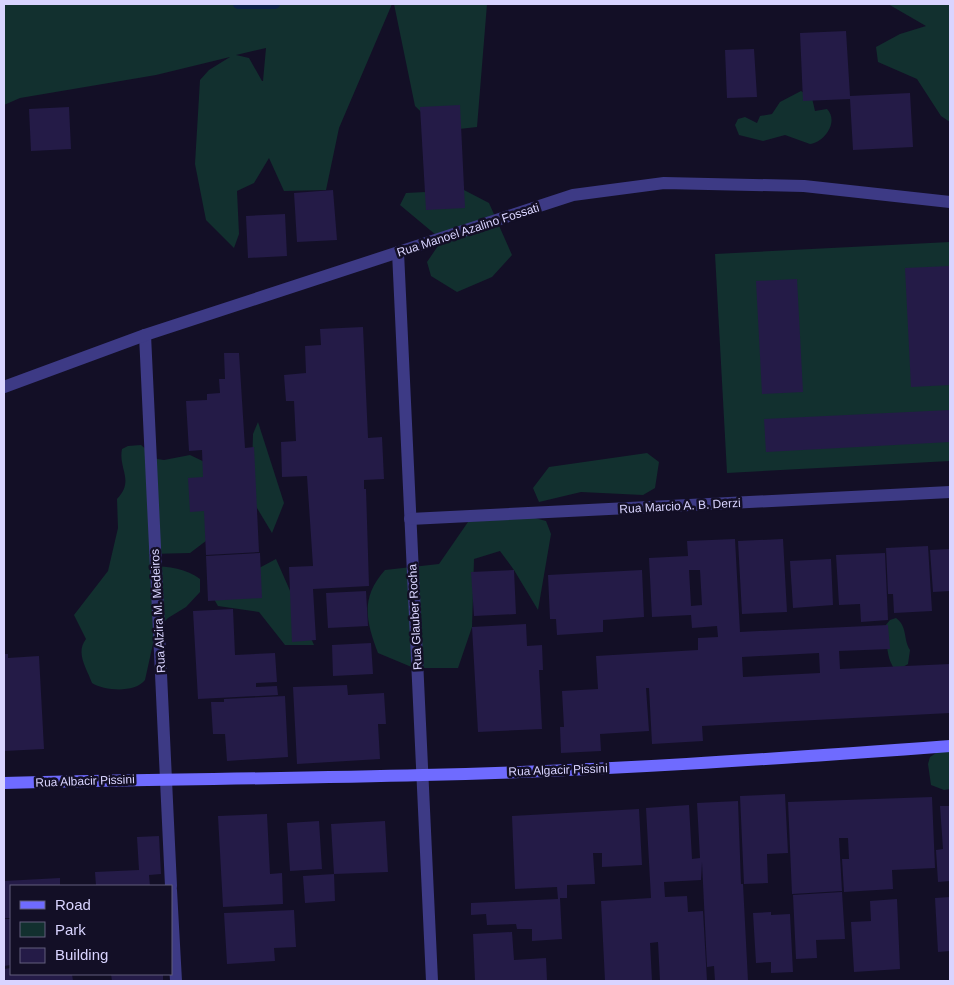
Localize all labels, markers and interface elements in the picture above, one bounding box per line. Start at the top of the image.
street label: Rua Manoel Azalino Fossati [395,200,541,260]
street label: Rua Marcio A. B. Derzi [619,496,741,516]
street label: Rua Alzira M. Medeiros [148,549,168,673]
street label: Rua Glauber Rocha [405,563,425,670]
street label: Rua Algacir Pissini [508,761,608,779]
street label: Rua Albacir Pissini [35,772,135,790]
legend [10,885,172,975]
text: Road [55,896,91,913]
text: Park [55,921,86,938]
text: Building [55,946,108,963]

